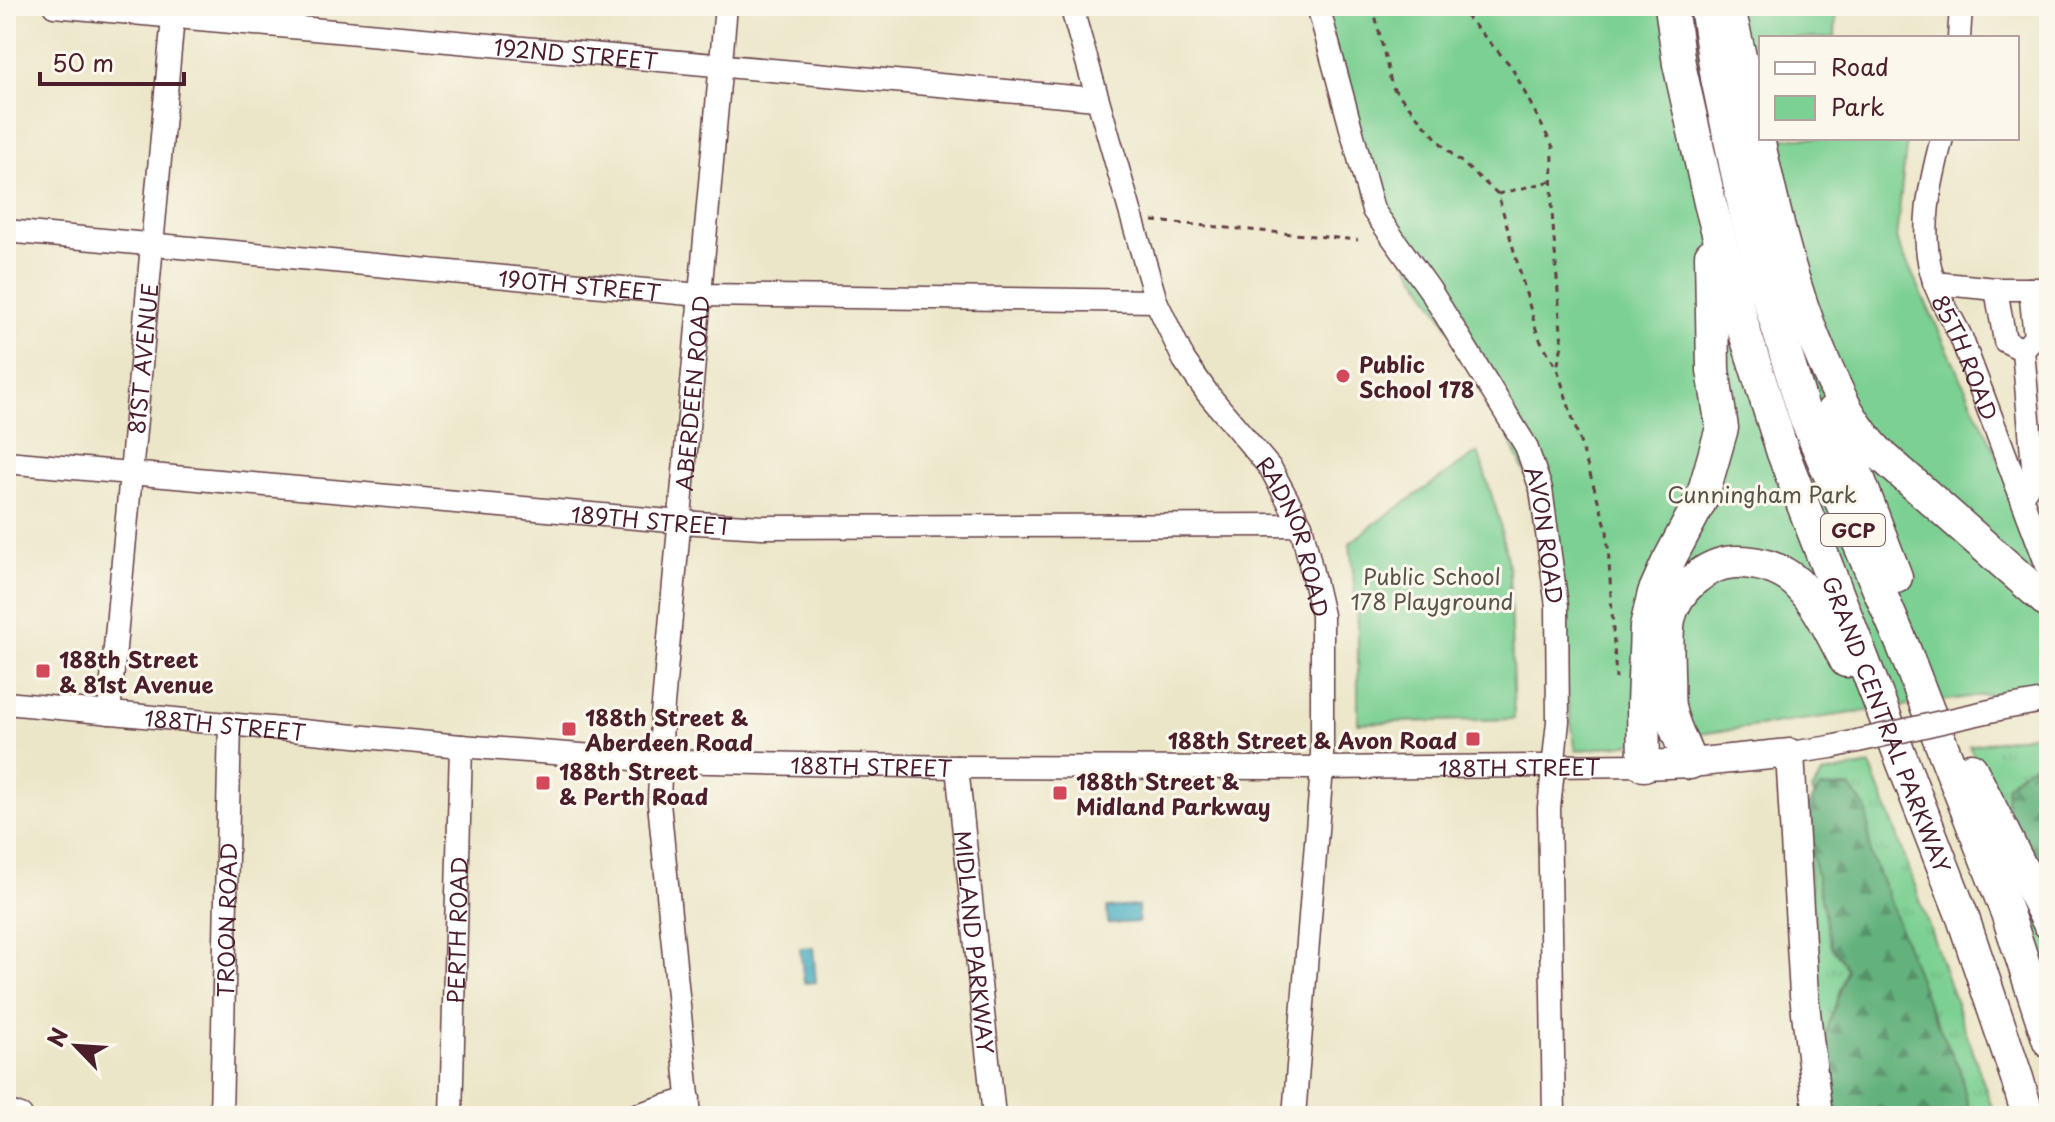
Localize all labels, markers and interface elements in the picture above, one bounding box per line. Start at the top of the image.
street label: 192ND STREET [493,29,659,76]
scale bar [40,36,184,86]
legend [1759,36,2019,140]
text: 50 m [52,44,114,80]
text: Road [1831,48,1889,84]
text: Park [1831,88,1885,124]
street label: 190TH STREET [497,260,662,308]
street label: 81ST AVENUE [118,282,165,435]
street label: 85TH ROAD [1925,288,2007,425]
street label: ABERDEEN ROAD [666,294,716,492]
place label: Public School 178 [1359,347,1474,405]
marker: Public School 178 [1334,367,1352,385]
street label: RADNOR ROAD [1250,448,1338,620]
street label: AVON ROAD [1518,461,1573,606]
park label: Cunningham Park [1667,477,1857,510]
street label: 189TH STREET [570,496,733,542]
road number: GCP [1821,514,1885,546]
park label: Public School 178 Playground [1350,559,1514,617]
street label: GRAND CENTRAL PARKWAY [1815,571,1960,877]
place label: 188th Street & 81st Avenue [59,642,213,700]
marker: 188th Street & 81st Avenue [34,662,52,680]
street label: 188TH STREET [143,700,307,748]
place label: 188th Street & Aberdeen Road [584,700,753,758]
marker: 188th Street & Aberdeen Road [560,720,578,738]
place label: 188th Street & Avon Road [1168,723,1457,756]
marker: 188th Street & Avon Road [1464,730,1482,748]
street label: 188TH STREET [790,747,953,783]
street label: 188TH STREET [1438,749,1601,783]
place label: 188th Street & Perth Road [559,754,708,812]
place label: 188th Street & Midland Parkway [1076,764,1270,822]
marker: 188th Street & Perth Road [534,774,552,792]
marker: 188th Street & Midland Parkway [1051,784,1069,802]
street label: MIDLAND PARKWAY [947,829,1004,1055]
street label: TROON ROAD [207,842,244,998]
street label: PERTH ROAD [438,856,475,1004]
north arrow [36,1006,116,1086]
text: N [38,1022,75,1052]

